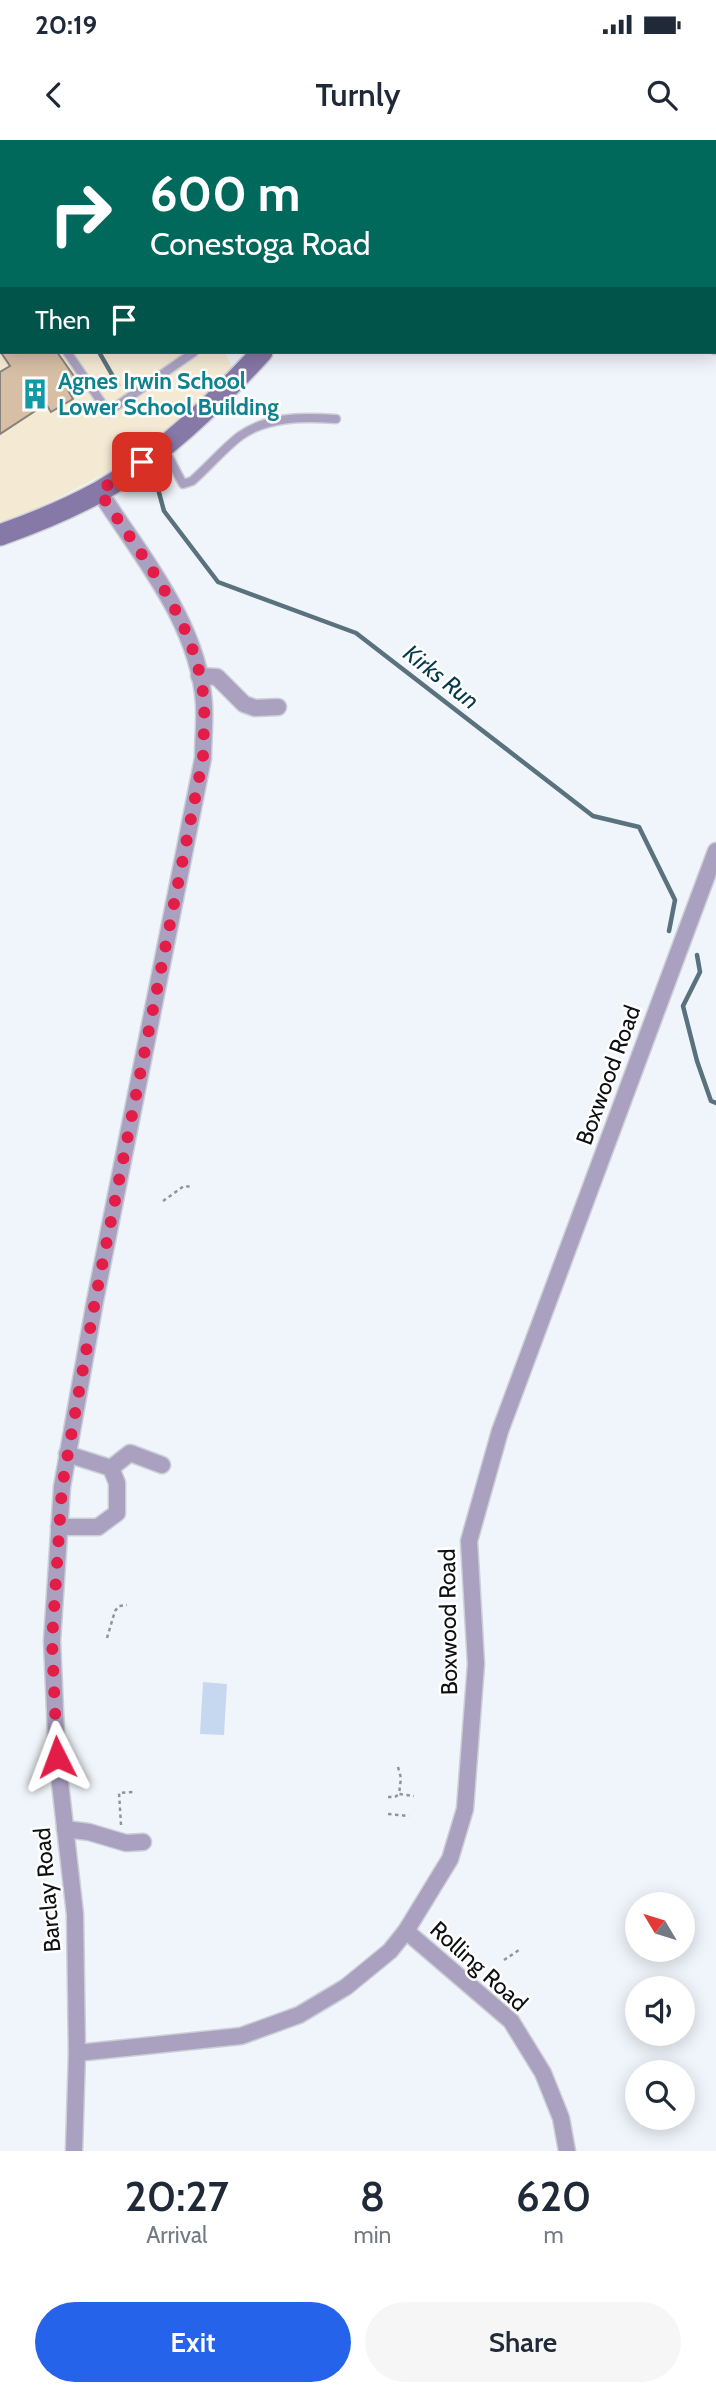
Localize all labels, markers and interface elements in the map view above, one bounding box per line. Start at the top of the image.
text: 20:19 [35,9,97,41]
text: Turnly [315,75,401,114]
icon: back [35,76,73,114]
icon: search [643,76,681,114]
text: 600 m [150,164,300,223]
icon: right [35,168,126,259]
text: Conestoga Road [150,224,371,263]
icon: arrive [105,301,143,339]
text: Then [35,304,91,336]
place label: Agnes Irwin School Lower School Building [58,367,279,421]
building icon: Agnes Irwin School Lower School Building [18,377,52,411]
pin [112,432,172,492]
icon: arrive [123,443,161,481]
water label: Kirks Run [398,638,485,715]
street label: Boxwood Road [570,1001,646,1149]
street label: Boxwood Road [433,1548,463,1696]
position arrow [20,1720,94,1794]
street label: Barclay Road [28,1827,66,1953]
north arrow [625,1892,695,1962]
map controls [625,1892,695,2130]
street label: Rolling Road [425,1915,533,2017]
button: sound [625,1976,695,2046]
button: search [625,2060,695,2130]
text: 20:27 [125,2170,229,2222]
text: 8 [360,2170,385,2222]
text: 620 [516,2170,591,2222]
text: Arrival [146,2221,207,2249]
text: min [353,2221,391,2249]
text: m [544,2221,564,2249]
button: Exit [35,2302,351,2382]
button: Share [365,2302,681,2382]

